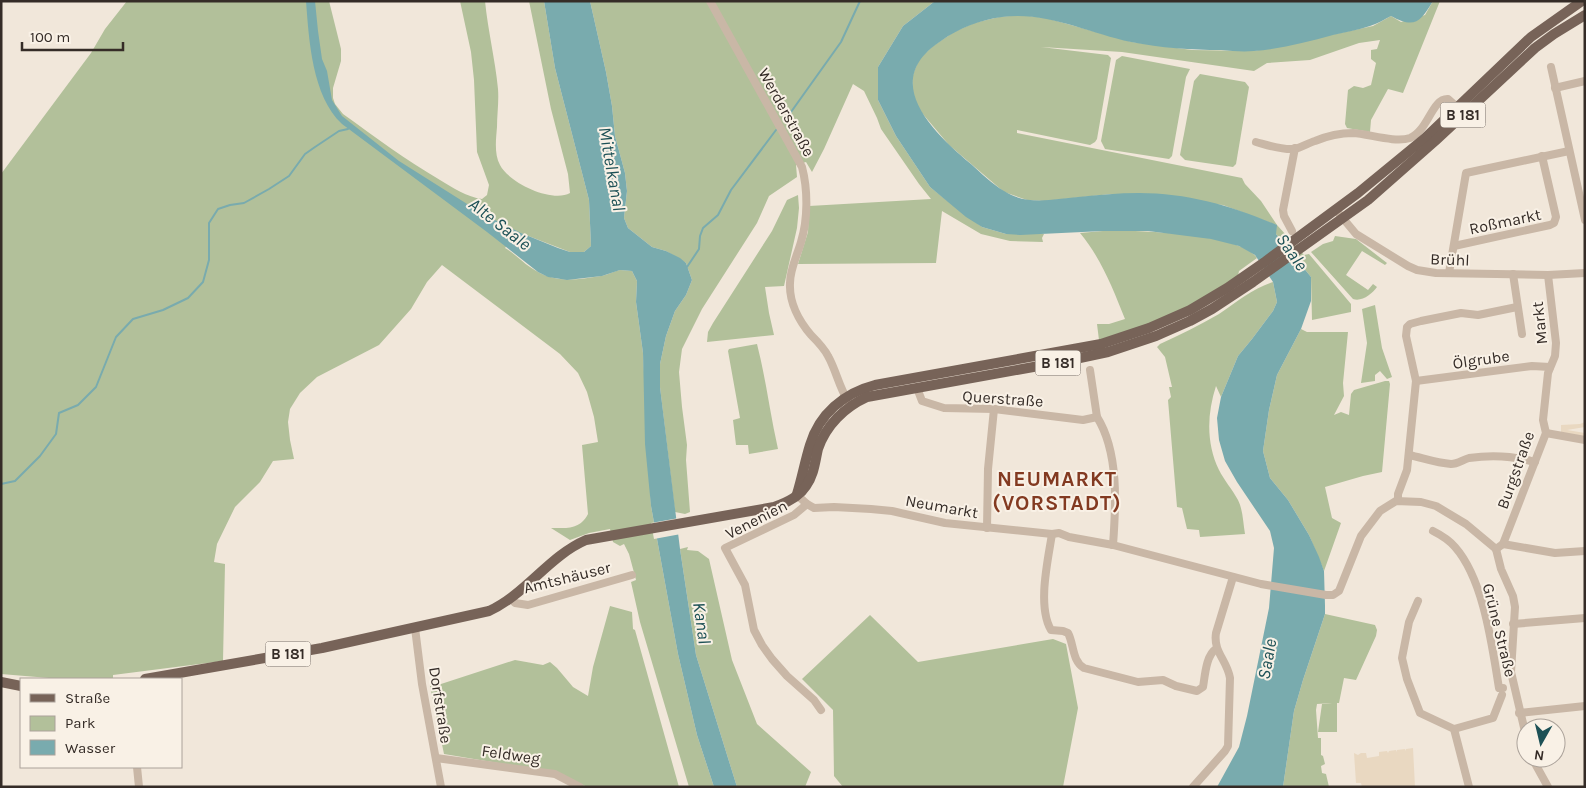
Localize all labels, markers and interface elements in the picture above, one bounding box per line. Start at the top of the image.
scale bar [22,20,124,52]
text: 100 m [30,28,70,46]
street label: Werderstraße [754,65,819,160]
road number: B 181 [1440,102,1486,128]
water label: Mittelkanal [594,125,630,213]
water label: Alte Saale [464,193,536,255]
street label: Roßmarkt [1467,205,1543,238]
water label: Saale [1271,229,1313,275]
street label: Brühl [1430,249,1470,270]
street label: Markt [1528,300,1551,345]
street label: Ölgrube [1452,346,1511,373]
road number: B 181 [1036,350,1080,376]
street label: Querstraße [962,386,1044,411]
street label: Burgstraße [1493,429,1538,512]
district label: NEUMARKT (VORSTADT) [992,467,1122,515]
street label: Neumarkt [904,491,980,522]
street label: Venenien [722,496,790,543]
street label: Amtshäuser [522,557,613,597]
street label: Grüne Straße [1479,581,1520,679]
water label: Kanal [688,601,716,646]
water label: Saale [1253,637,1281,681]
road number: B 181 [266,642,310,666]
street label: Dorfstraße [425,665,456,745]
legend [20,678,182,768]
text: Straße [65,689,110,707]
text: Park [65,714,95,732]
north arrow [1516,718,1566,768]
text: Wasser [65,739,116,757]
street label: Feldweg [480,741,541,768]
text: N [1533,746,1545,764]

